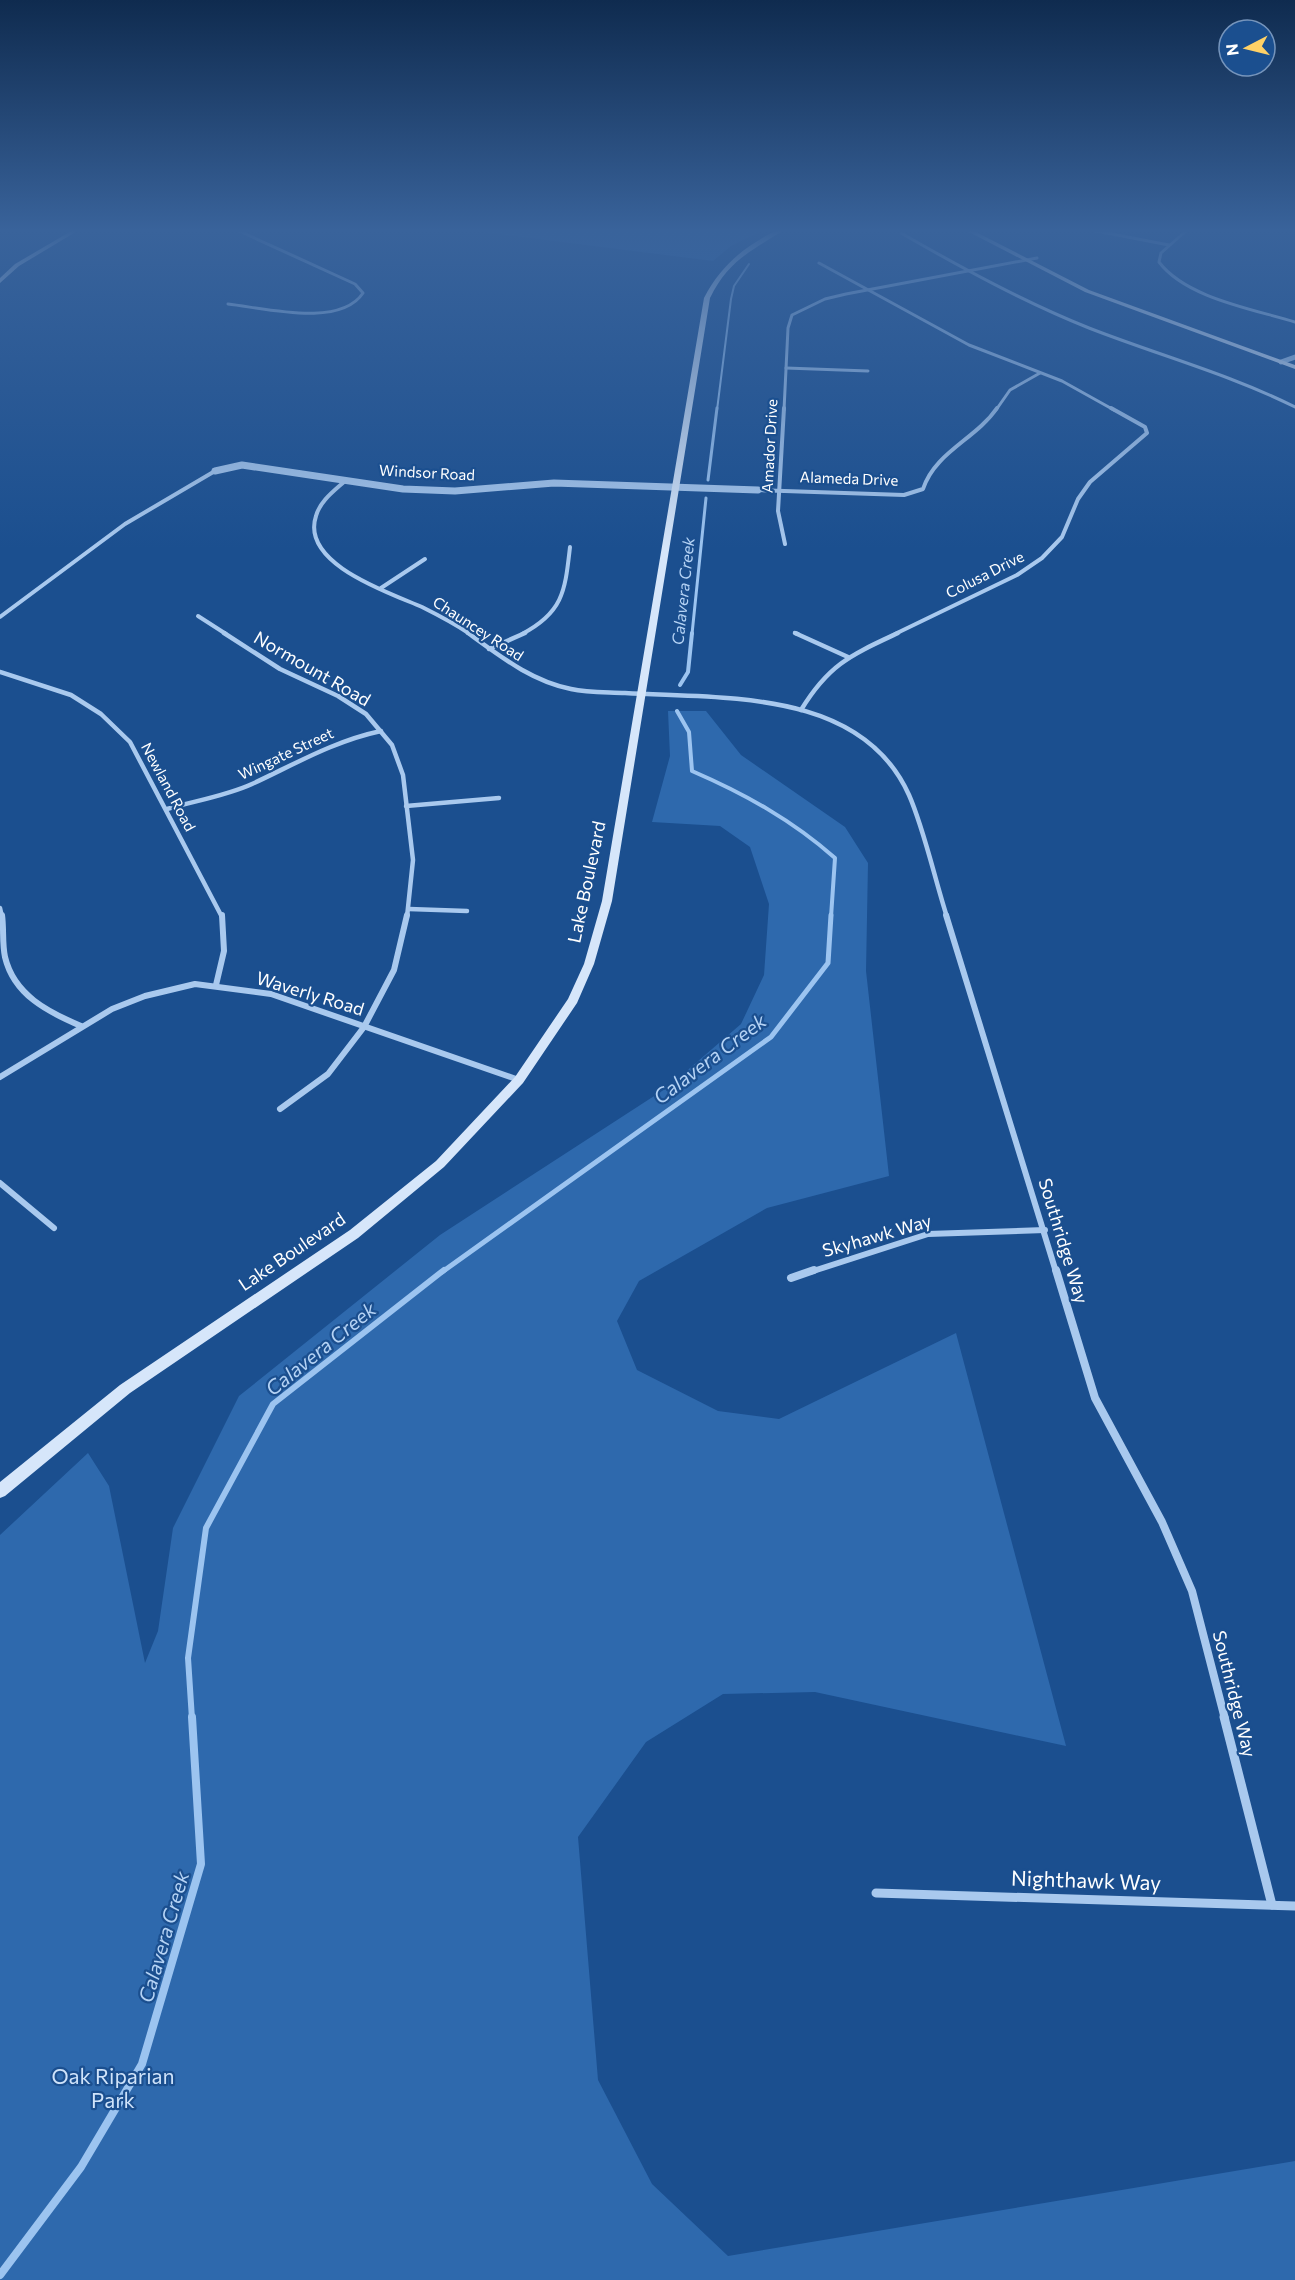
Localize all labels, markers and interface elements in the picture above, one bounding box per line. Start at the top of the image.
north arrow [1217,18,1277,78]
text: N [1221,43,1242,57]
street label: Amador Drive [758,398,780,493]
street label: Windsor Road [379,460,476,484]
street label: Alameda Drive [799,467,899,489]
water label: Calavera Creek [667,536,698,646]
street label: Colusa Drive [942,547,1027,601]
street label: Chauncey Road [430,592,527,664]
street label: Normount Road [250,626,375,710]
street label: Wingate Street [235,723,336,783]
street label: Newland Road [138,739,200,834]
street label: Lake Boulevard [562,819,610,945]
street label: Waverly Road [254,966,367,1020]
water label: Calavera Creek [648,1007,772,1108]
street label: Southridge Way [1034,1175,1093,1306]
street label: Lake Boulevard [234,1207,349,1295]
street label: Skyhawk Way [820,1209,934,1261]
water label: Calavera Creek [260,1296,381,1400]
street label: Southridge Way [1209,1628,1261,1759]
street label: Nighthawk Way [1011,1864,1162,1895]
water label: Calavera Creek [133,1867,194,2005]
park label: Oak Riparian Park [51,2063,175,2112]

